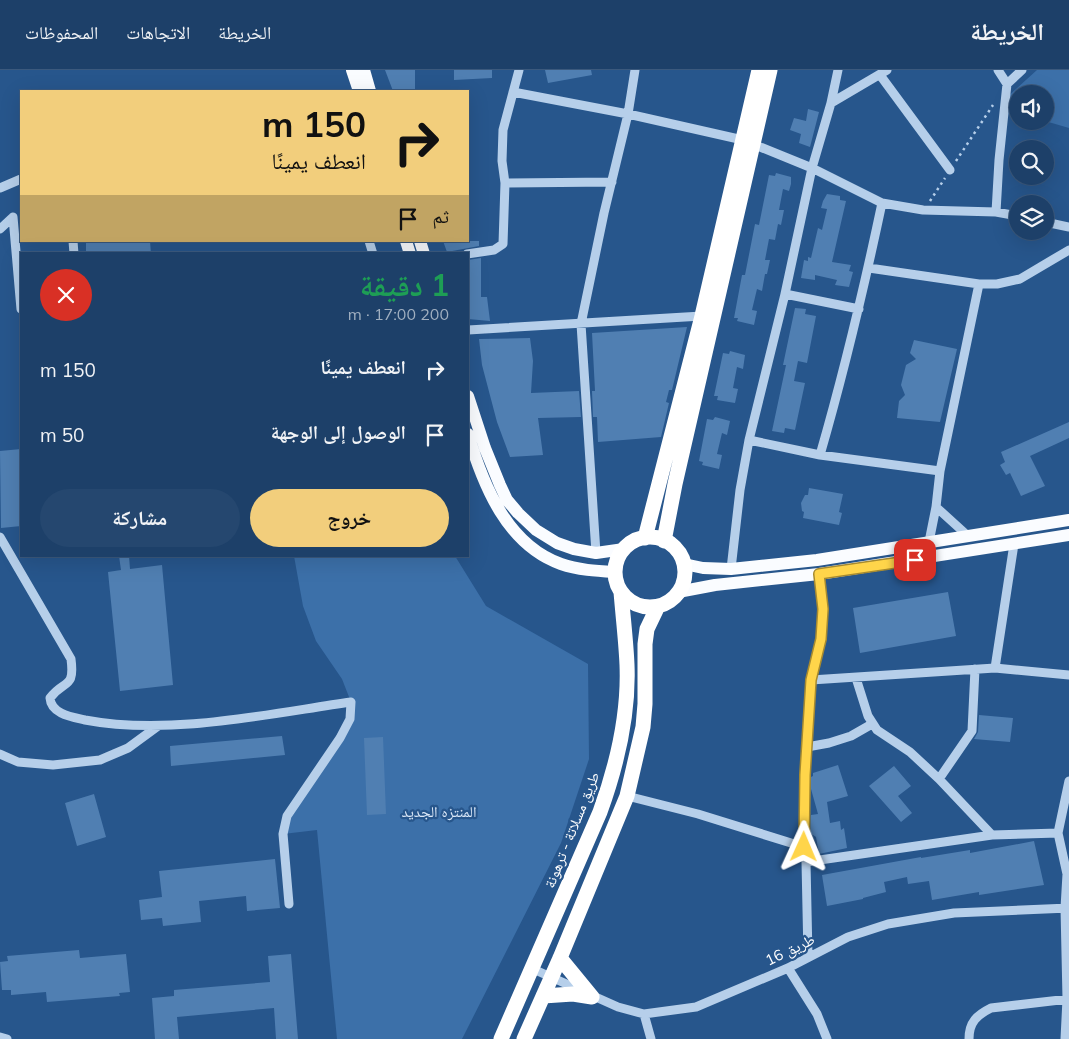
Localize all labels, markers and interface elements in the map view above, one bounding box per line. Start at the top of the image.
text: الخريطة [970,16,1044,46]
text: المحفوظات [25,21,98,44]
text: الاتجاهات [126,21,190,44]
text: الخريطة [218,21,271,44]
map controls [1009,85,1054,240]
button: sound [1009,85,1054,130]
text: 150 m [262,102,366,146]
icon: right [384,110,449,175]
button: search [1009,140,1054,185]
text: انعطف يمينًا [272,147,366,175]
button: layers [1009,195,1054,240]
text: ثم [432,204,449,228]
icon: arrive [394,205,422,233]
text: 1 دقيقة [360,266,449,304]
button: close [40,269,92,321]
text: 200 m · 17:00 [348,304,449,324]
text: انعطف يمينًا [320,355,406,379]
icon: right [421,356,449,384]
text: 150 m [40,358,96,382]
text: الوصول إلى الوجهة [271,420,406,444]
icon: arrive [421,421,449,449]
text: 50 m [40,423,84,447]
button: مشاركة [40,489,240,547]
button: خروج [250,489,449,547]
pin [894,539,936,581]
icon: arrive [901,546,929,574]
street label: طريق مسلاتة - ترهونة [540,769,604,891]
park label: المنتزه الجديد [402,802,476,821]
position arrow [777,820,829,872]
street label: طريق 16 [762,929,818,971]

